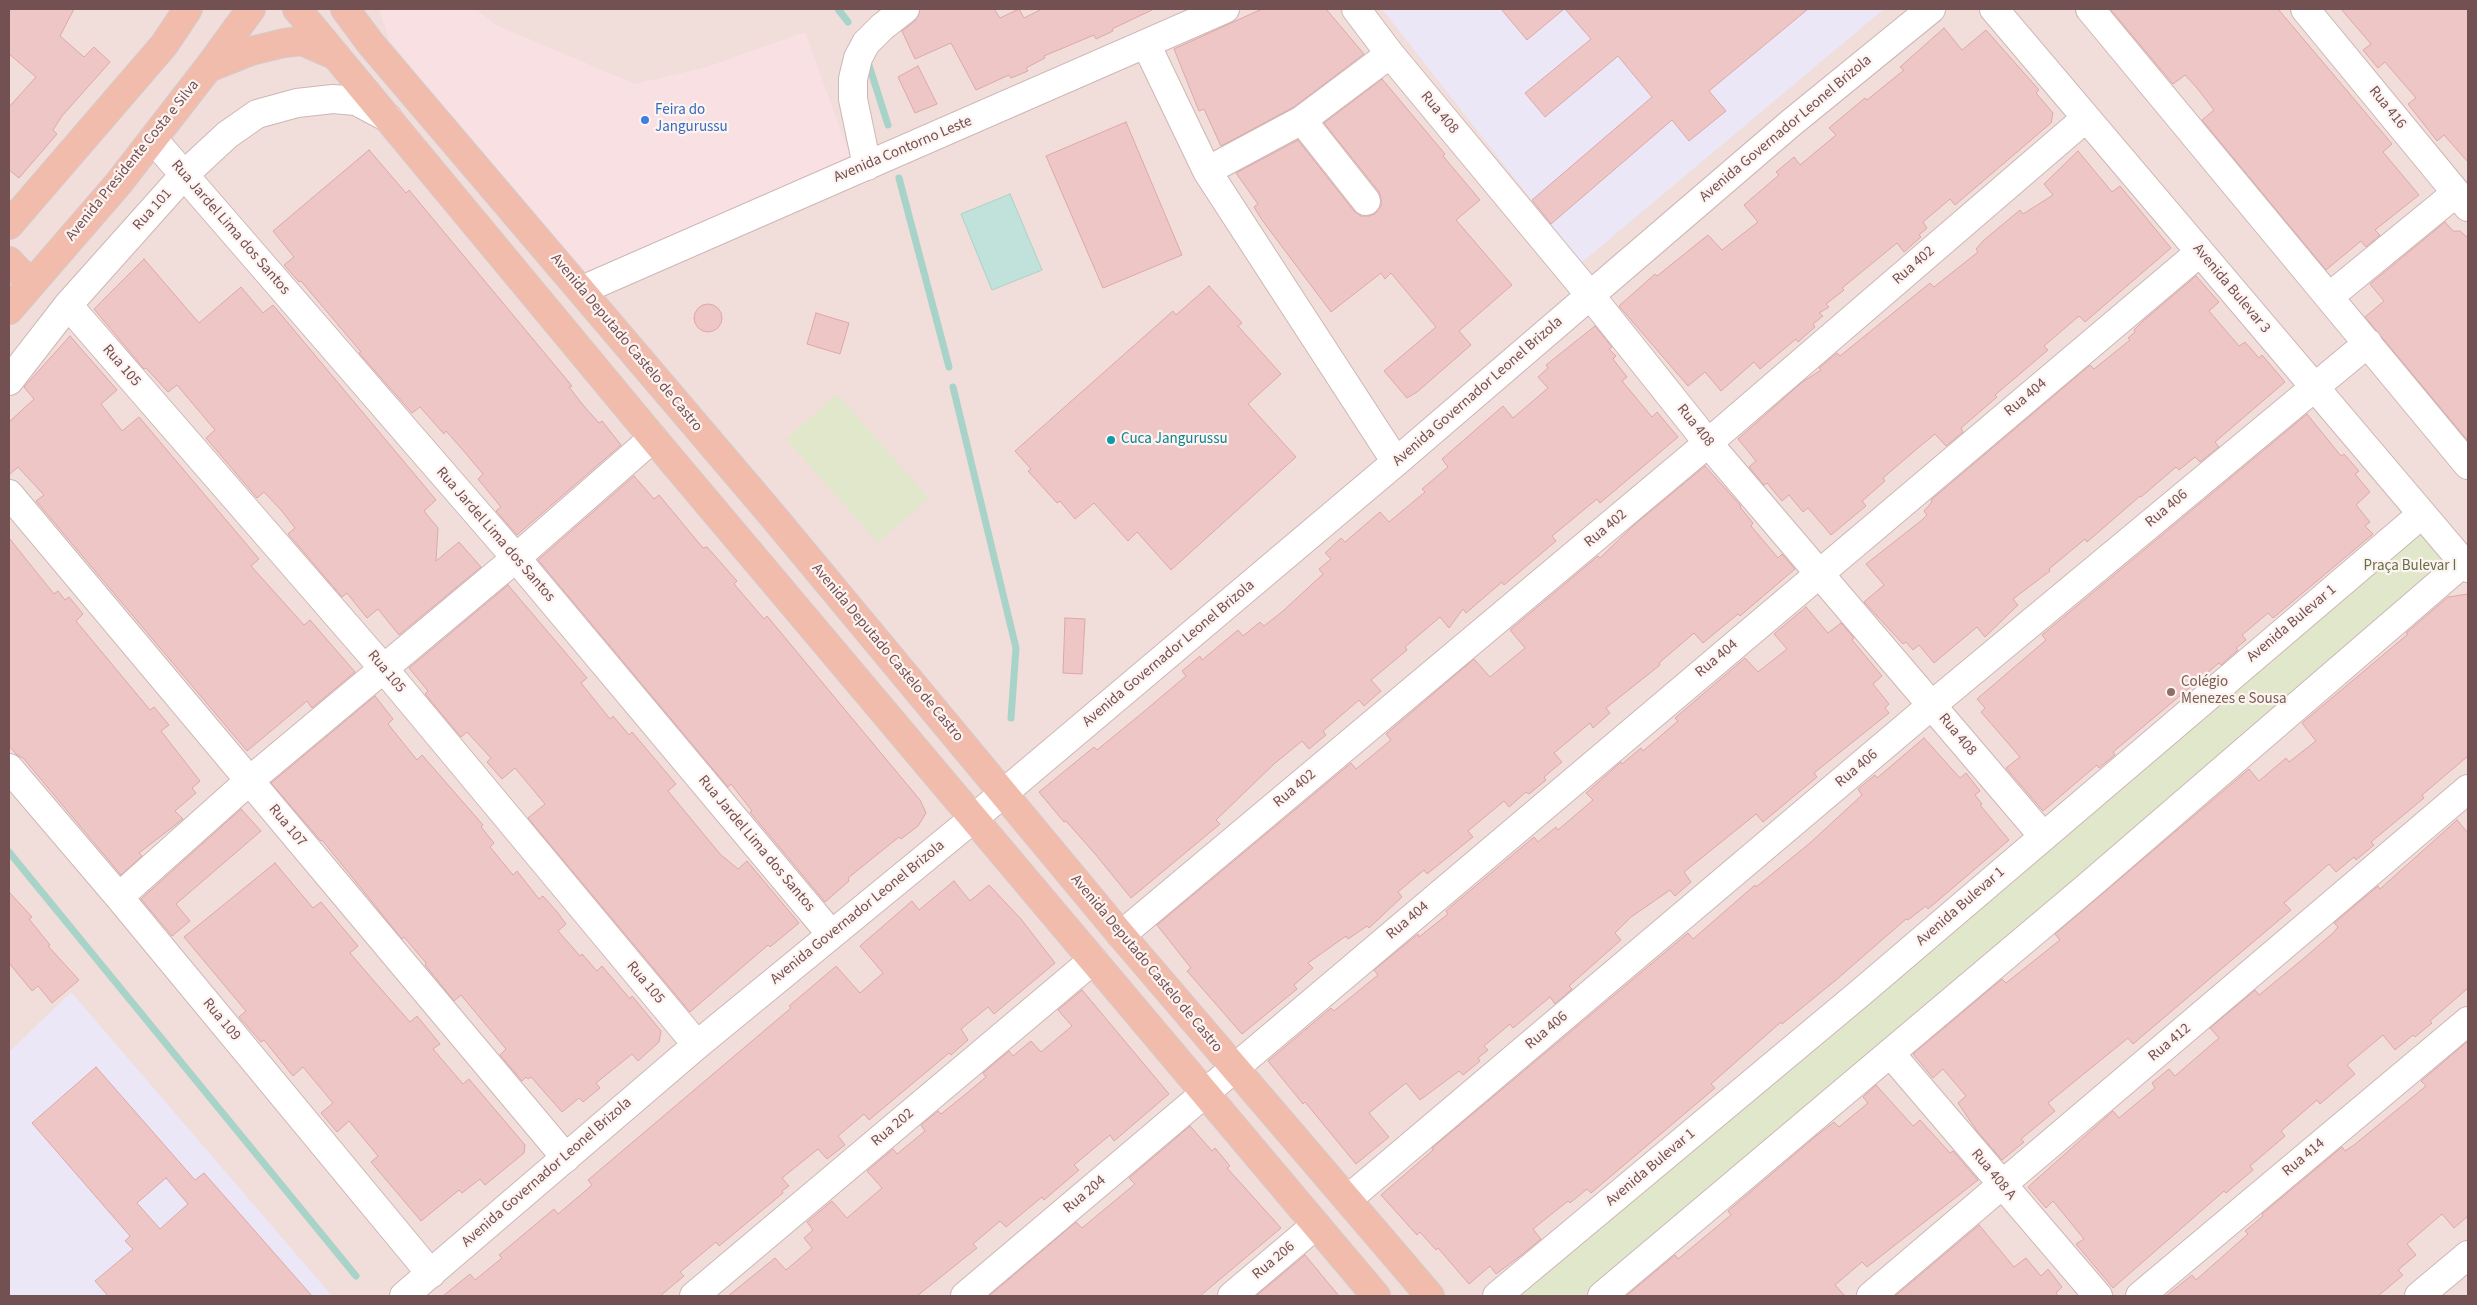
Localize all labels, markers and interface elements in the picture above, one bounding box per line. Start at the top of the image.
street label: Avenida Governador Leonel Brizola [1696,52,1876,206]
street label: Avenida Presidente Costa e Silva [63,77,203,245]
street label: Rua 416 [2364,83,2410,133]
street label: Rua 408 [1416,88,1462,138]
place label: Feira do Jangurussu [655,102,728,137]
street label: Avenida Contorno Leste [831,113,975,187]
marker: Feira do Jangurussu [639,114,651,126]
street label: Rua Jardel Lima dos Santos [167,157,293,299]
street label: Rua 101 [130,186,176,234]
street label: Avenida Bulevar 3 [2188,241,2274,337]
street label: Rua 402 [1889,243,1939,289]
street label: Avenida Deputado Castelo de Castro [546,250,706,436]
street label: Avenida Governador Leonel Brizola [1389,313,1567,471]
street label: Rua 105 [98,341,144,391]
street label: Rua 404 [2001,375,2051,421]
street label: Rua 408 [1672,401,1718,451]
place label: Cuca Jangurussu [1121,431,1228,449]
marker: Cuca Jangurussu [1105,434,1117,446]
street label: Rua Jardel Lima dos Santos [432,464,558,606]
street label: Rua 406 [2142,486,2192,532]
street label: Rua 402 [1581,506,1631,552]
park label: Praça Bulevar I [2364,558,2456,576]
street label: Avenida Deputado Castelo de Castro [807,560,967,746]
street label: Avenida Governador Leonel Brizola [1079,577,1259,731]
street label: Avenida Bulevar 1 [2244,581,2340,667]
street label: Rua 404 [1692,636,1742,682]
street label: Rua 105 [363,647,409,697]
place label: Colégio Menezes e Sousa [2181,674,2287,709]
marker: Colégio Menezes e Sousa [2165,686,2177,698]
street label: Rua 408 [1934,710,1980,760]
street label: Rua 406 [1832,746,1882,792]
street label: Rua 402 [1270,766,1320,812]
street label: Rua Jardel Lima dos Santos [694,772,818,916]
street label: Rua 107 [264,801,310,851]
street label: Avenida Governador Leonel Brizola [767,837,949,989]
street label: Avenida Bulevar 1 [1913,864,2009,950]
street label: Avenida Deputado Castelo de Castro [1066,871,1226,1057]
street label: Rua 404 [1383,898,1433,944]
street label: Rua 105 [622,958,668,1008]
street label: Rua 109 [198,995,244,1045]
street label: Rua 406 [1522,1008,1572,1054]
street label: Rua 412 [2145,1020,2195,1066]
street label: Avenida Governador Leonel Brizola [458,1094,636,1252]
street label: Rua 202 [868,1105,918,1151]
street label: Avenida Bulevar 1 [1603,1125,1699,1211]
street label: Rua 414 [2279,1135,2329,1181]
street label: Rua 408 A [1967,1146,2019,1204]
street label: Rua 204 [1060,1172,1110,1218]
street label: Rua 206 [1249,1238,1299,1284]

